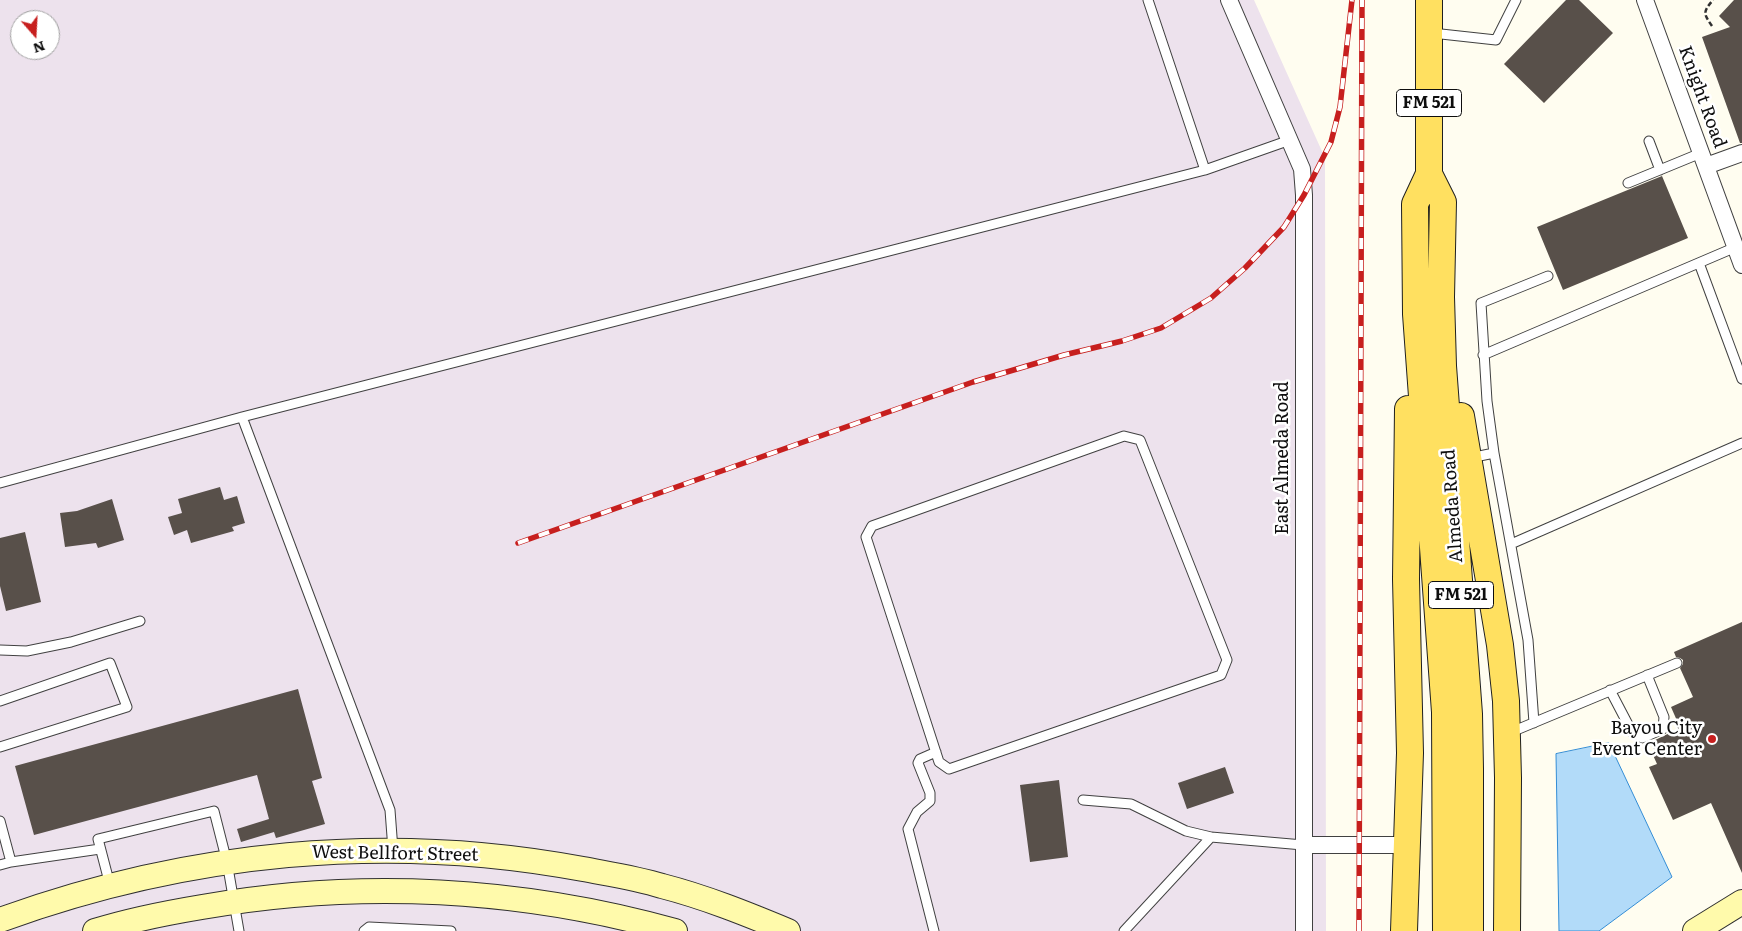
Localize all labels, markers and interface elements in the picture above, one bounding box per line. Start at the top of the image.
north arrow [10,10,60,60]
text: N [31,37,48,60]
street label: Knight Road [1674,43,1730,151]
road number: FM 521 [1396,90,1462,116]
street label: East Almeda Road [1272,381,1294,535]
street label: Almeda Road [1438,448,1468,564]
road number: FM 521 [1428,582,1494,608]
place label: Bayou City Event Center [1591,718,1702,761]
marker: Bayou City Event Center [1706,733,1718,745]
street label: West Bellfort Street [311,842,479,866]

